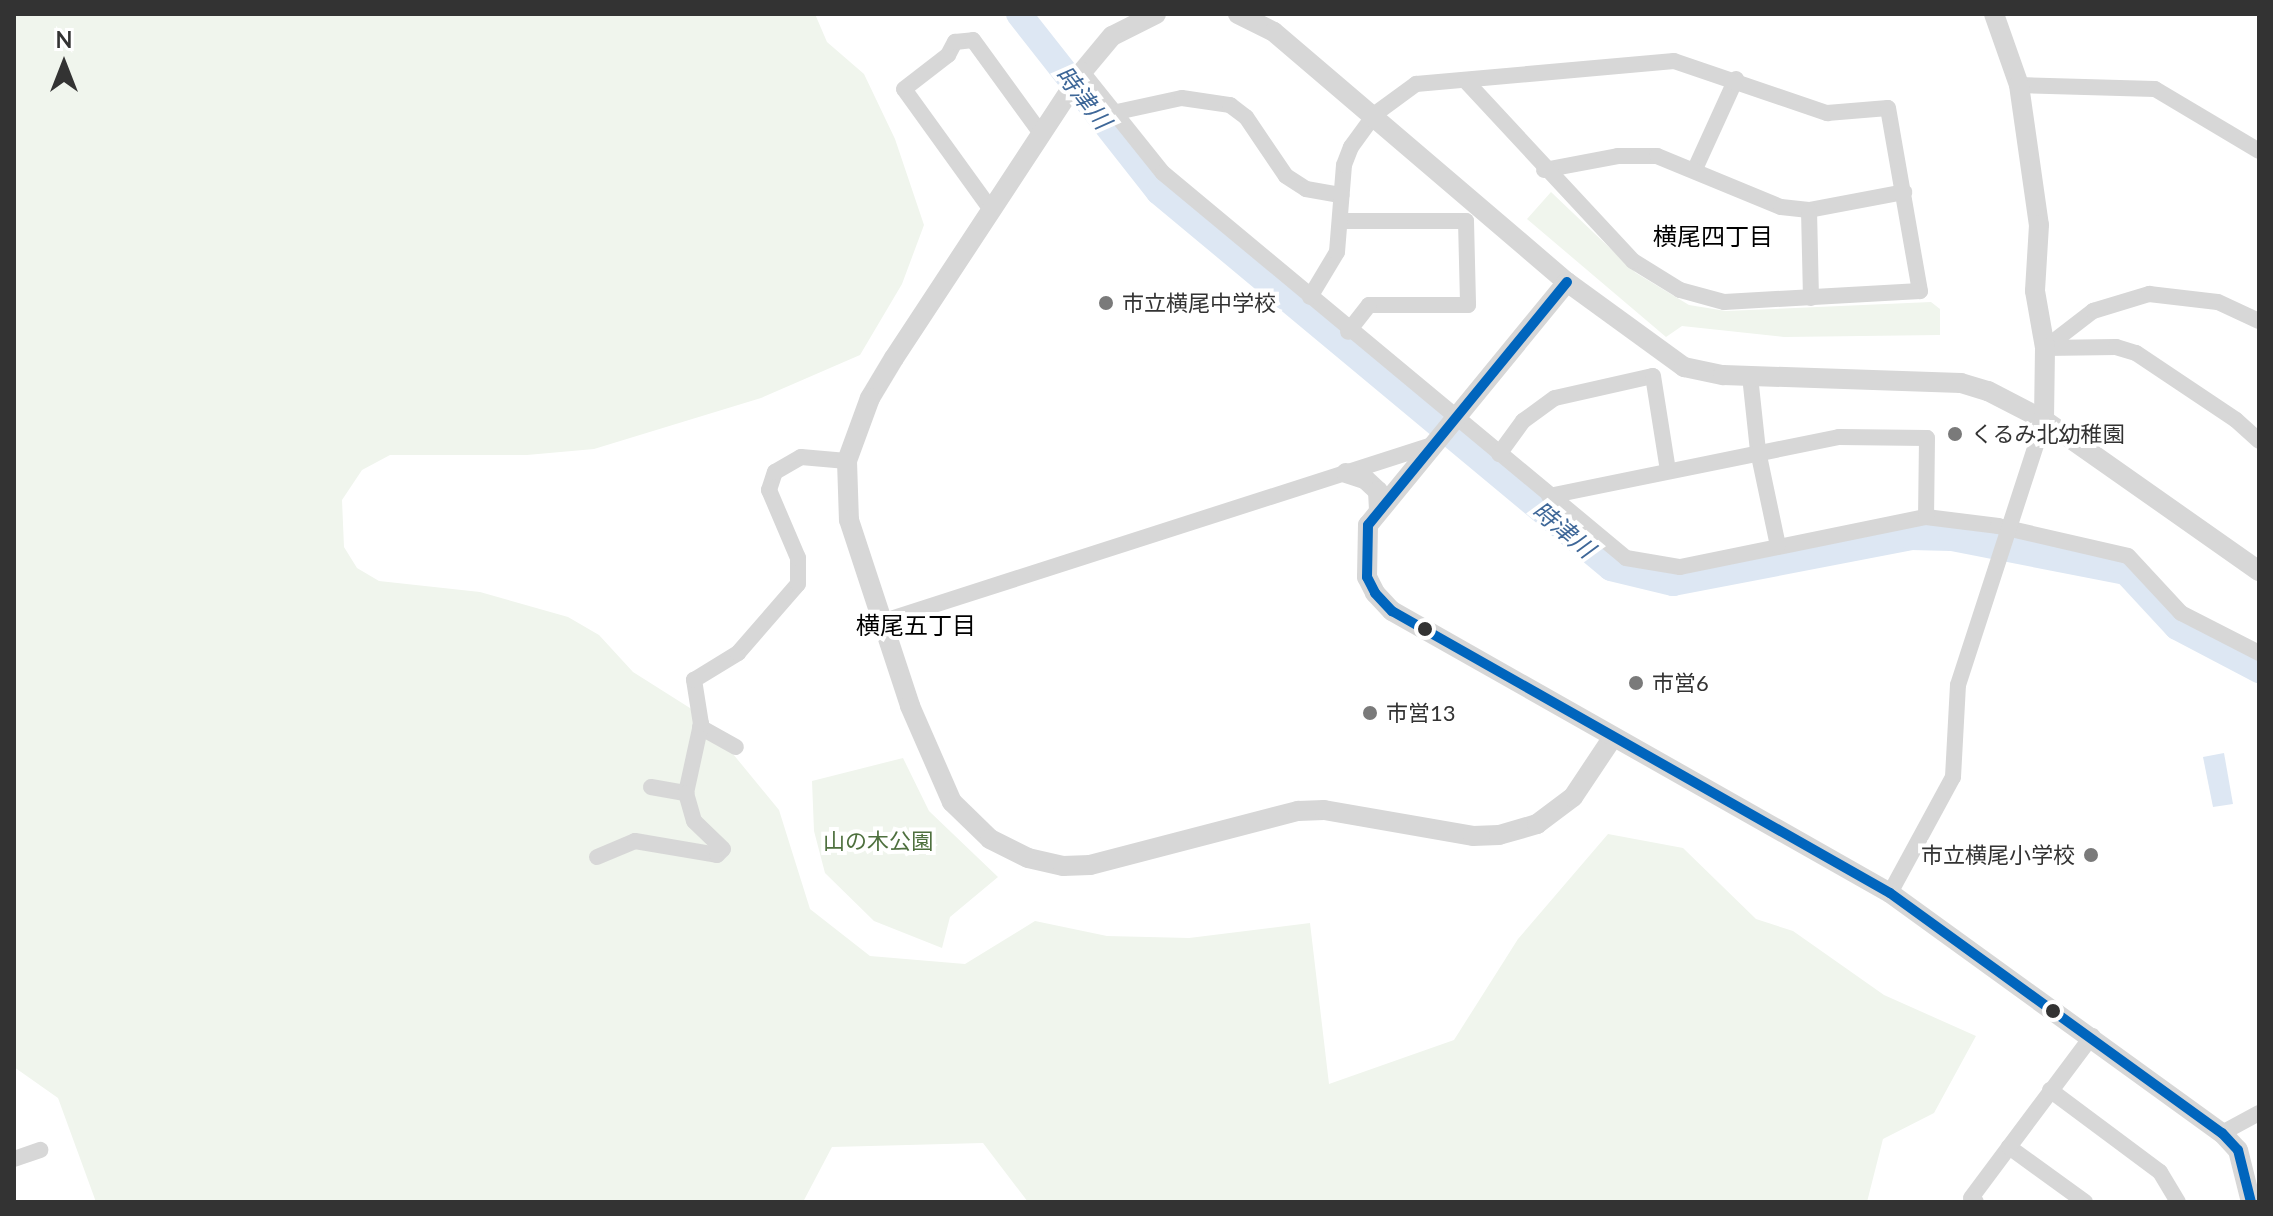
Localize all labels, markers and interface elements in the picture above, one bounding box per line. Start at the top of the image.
north arrow [24,24,104,104]
text: N [56,26,72,53]
water label: 時津川 [1050,60,1118,134]
district label: 横尾四丁目 [1653,222,1773,250]
place label: 市立横尾中学校 [1122,290,1276,316]
marker: 市立横尾中学校 [1097,294,1115,312]
place label: くるみ北幼稚園 [1971,421,2125,447]
marker: くるみ北幼稚園 [1946,425,1964,443]
water label: 時津川 [1527,495,1601,563]
district label: 横尾五丁目 [856,611,976,639]
unlabelled marker [1417,621,1433,637]
place label: 市営6 [1652,670,1709,696]
marker: 市営6 [1627,674,1645,692]
place label: 市営13 [1386,700,1456,726]
marker: 市営13 [1361,704,1379,722]
park label: 山の木公園 [823,828,933,854]
place label: 市立横尾小学校 [1921,842,2075,868]
marker: 市立横尾小学校 [2082,846,2100,864]
unlabelled marker [2045,1003,2061,1019]

